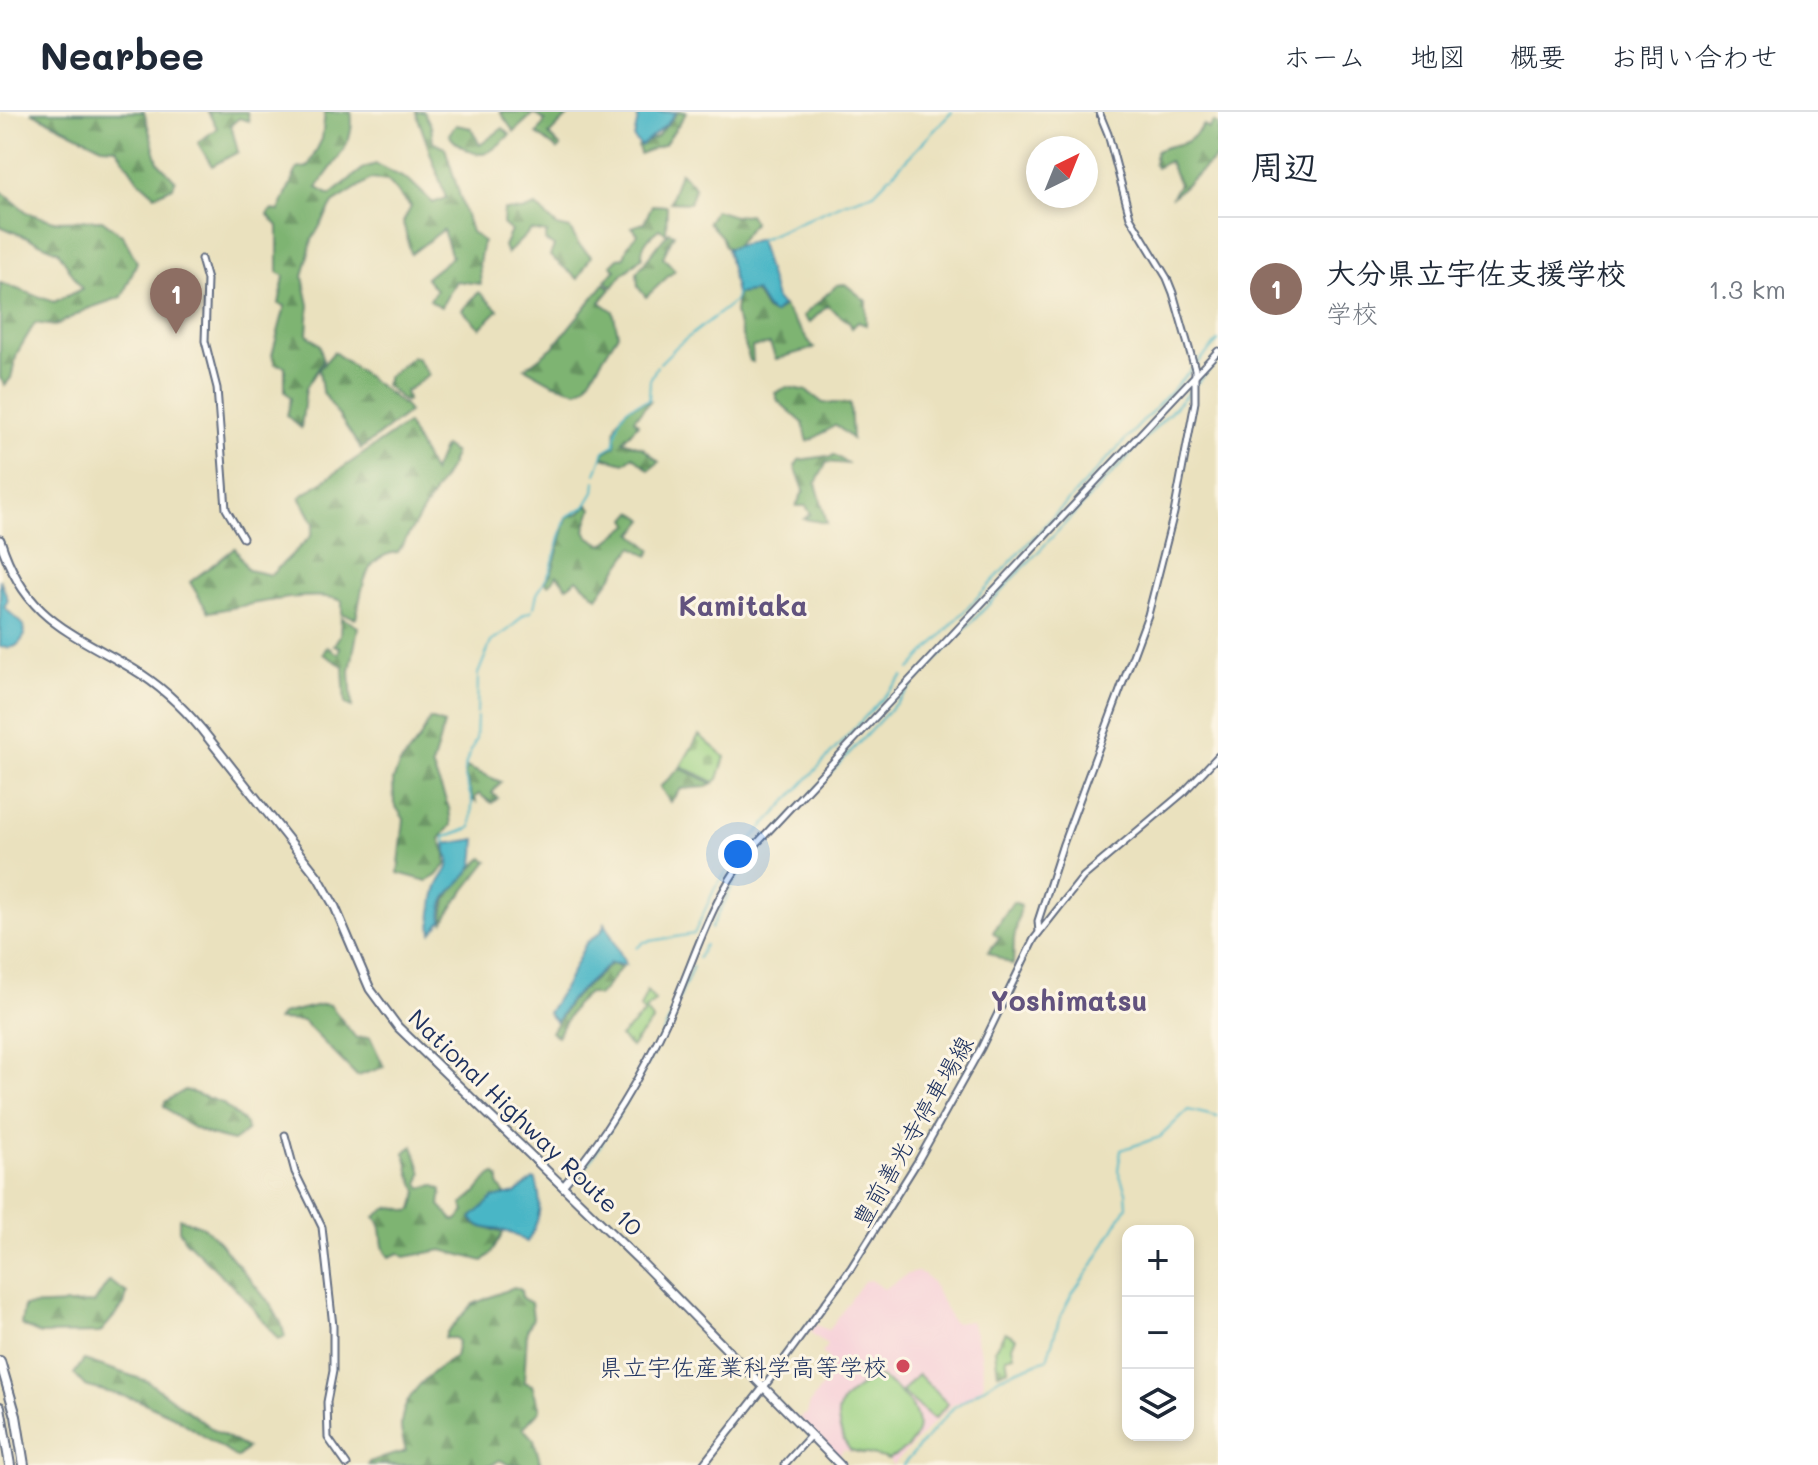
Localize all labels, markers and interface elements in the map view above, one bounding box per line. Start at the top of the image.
text: Nearbee [40,30,204,80]
text: ホーム [1283,38,1366,74]
text: 地図 [1410,38,1466,74]
text: 概要 [1510,38,1566,74]
text: お問い合わせ [1610,38,1778,74]
north arrow [1026,136,1098,208]
text: 周辺 [1250,143,1318,188]
text: 大分県立宇佐支援学校 [1326,252,1626,292]
pin: 1 [150,268,202,334]
text: 1 [1270,272,1282,306]
text: 1.3 km [1709,272,1786,306]
text: 学校 [1326,296,1378,330]
district label: Kamitaka [678,587,808,623]
your location [718,834,758,874]
district label: Yoshimatsu [990,982,1148,1018]
street label: National Highway Route 10 [402,1002,650,1242]
street label: 豊前善光寺停車場線 [845,1030,979,1232]
map controls [1122,1225,1194,1441]
button: + [1122,1225,1194,1297]
button: − [1122,1297,1194,1369]
place label: 県立宇佐産業科学高等学校 [599,1351,887,1382]
marker: 県立宇佐産業科学高等学校 [894,1357,912,1375]
button: layers [1122,1369,1194,1441]

